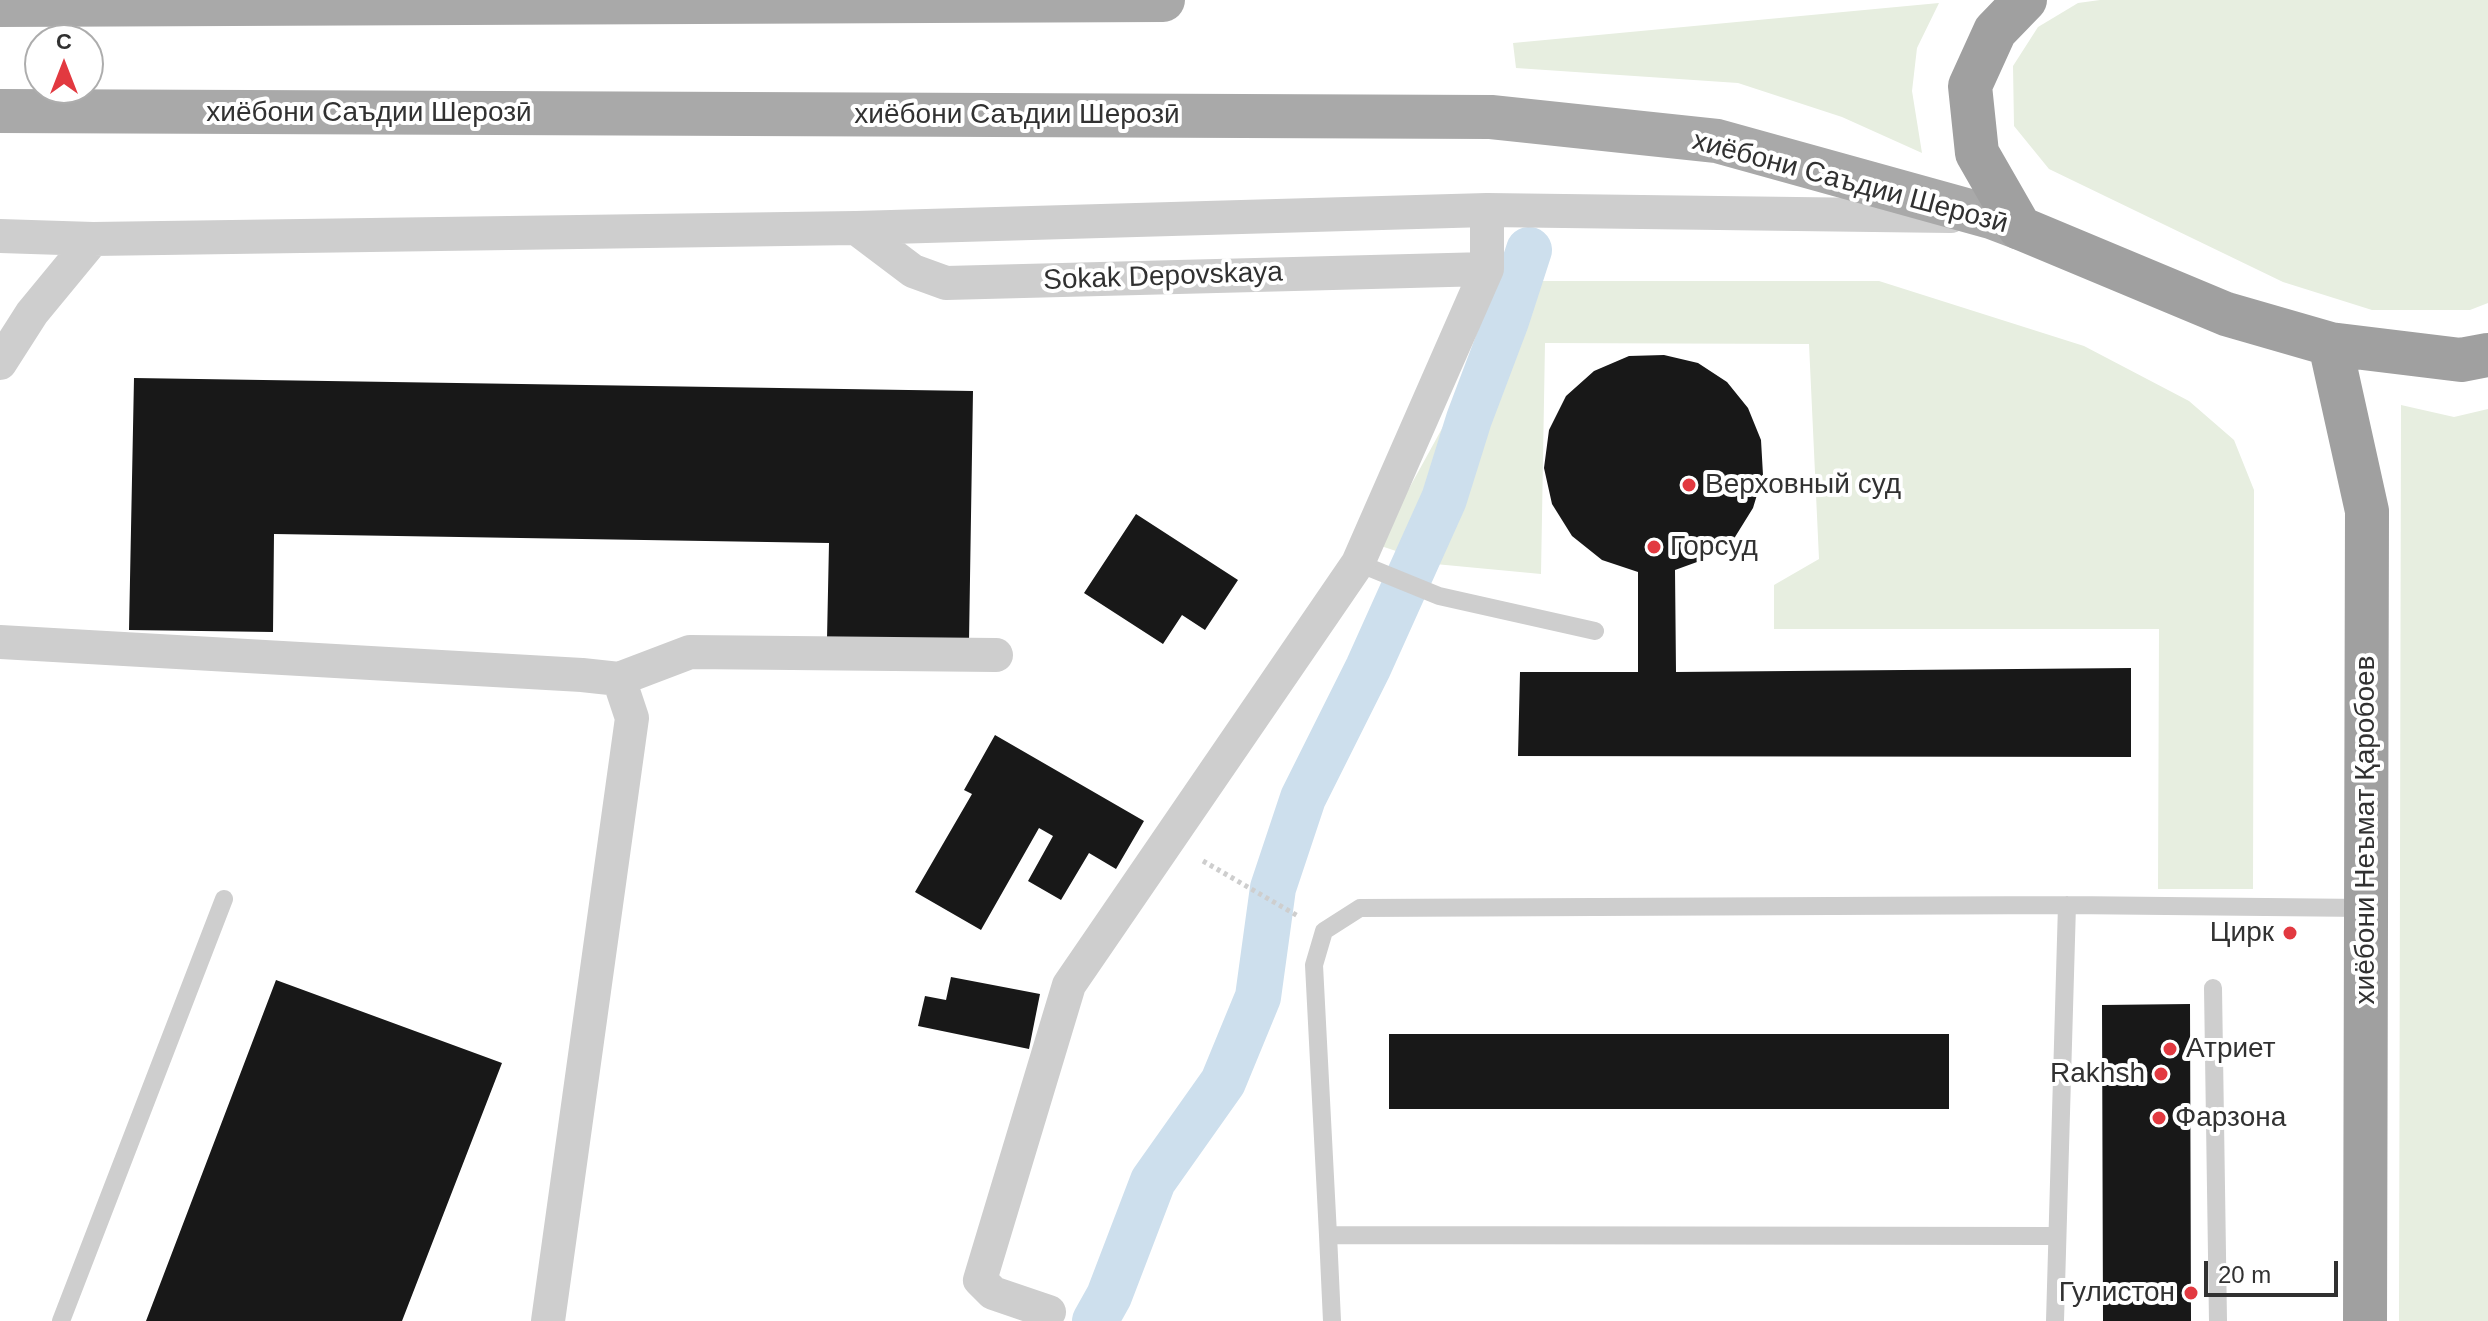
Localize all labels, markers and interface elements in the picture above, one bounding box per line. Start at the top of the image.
north arrow [24,24,104,104]
text: С [56,29,72,54]
street label: хиёбони Саъдии Шерозӣ [206,96,532,130]
street label: хиёбони Саъдии Шерозӣ [854,98,1180,132]
street label: хиёбони Саъдии Шерозӣ [1689,125,2011,241]
street label: Sokak Depovskaya [1043,256,1283,298]
place label: Верховный суд [1705,468,1901,502]
marker: Верховный суд [1680,476,1698,494]
place label: Горсуд [1670,530,1758,564]
marker: Горсуд [1645,538,1663,556]
street label: хиёбони Неъмат Қаробоев [2349,656,2383,1004]
place label: Цирк [2210,916,2274,950]
marker: Цирк [2281,924,2299,942]
place label: Атриет [2186,1032,2276,1066]
marker: Атриет [2161,1040,2179,1058]
place label: Rakhsh [2050,1057,2145,1091]
marker: Rakhsh [2152,1065,2170,1083]
place label: Фарзона [2175,1101,2286,1135]
marker: Фарзона [2150,1109,2168,1127]
scale bar [2208,1245,2342,1295]
text: 20 m [2218,1261,2271,1288]
place label: Гулистон [2059,1276,2175,1310]
marker: Гулистон [2182,1284,2200,1302]

